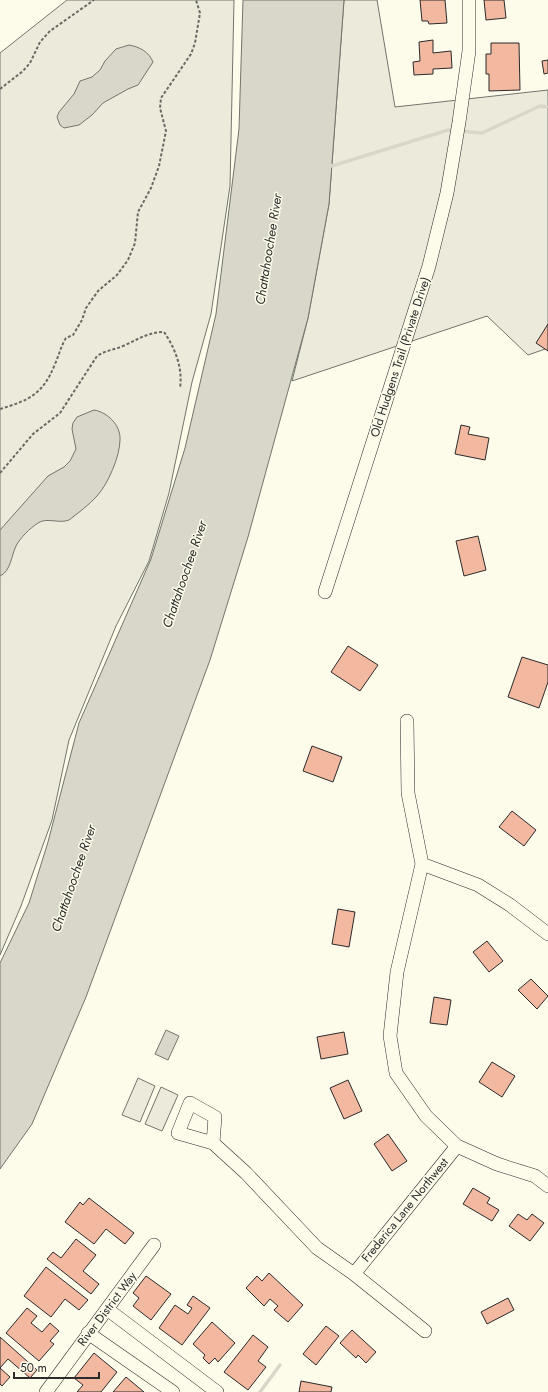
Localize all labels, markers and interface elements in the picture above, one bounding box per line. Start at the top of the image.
water label: Chattahoochee River [250,192,287,306]
street label: Old Hudgens Trail (Private Drive) [366,275,434,439]
water label: Chattahoochee River [157,517,212,630]
water label: Chattahoochee River [46,821,101,934]
street label: Frederica Lane Northwest [357,1154,453,1266]
street label: River District Way [73,1267,141,1350]
scale bar [14,1354,99,1380]
text: 50 m [20,1359,47,1377]

